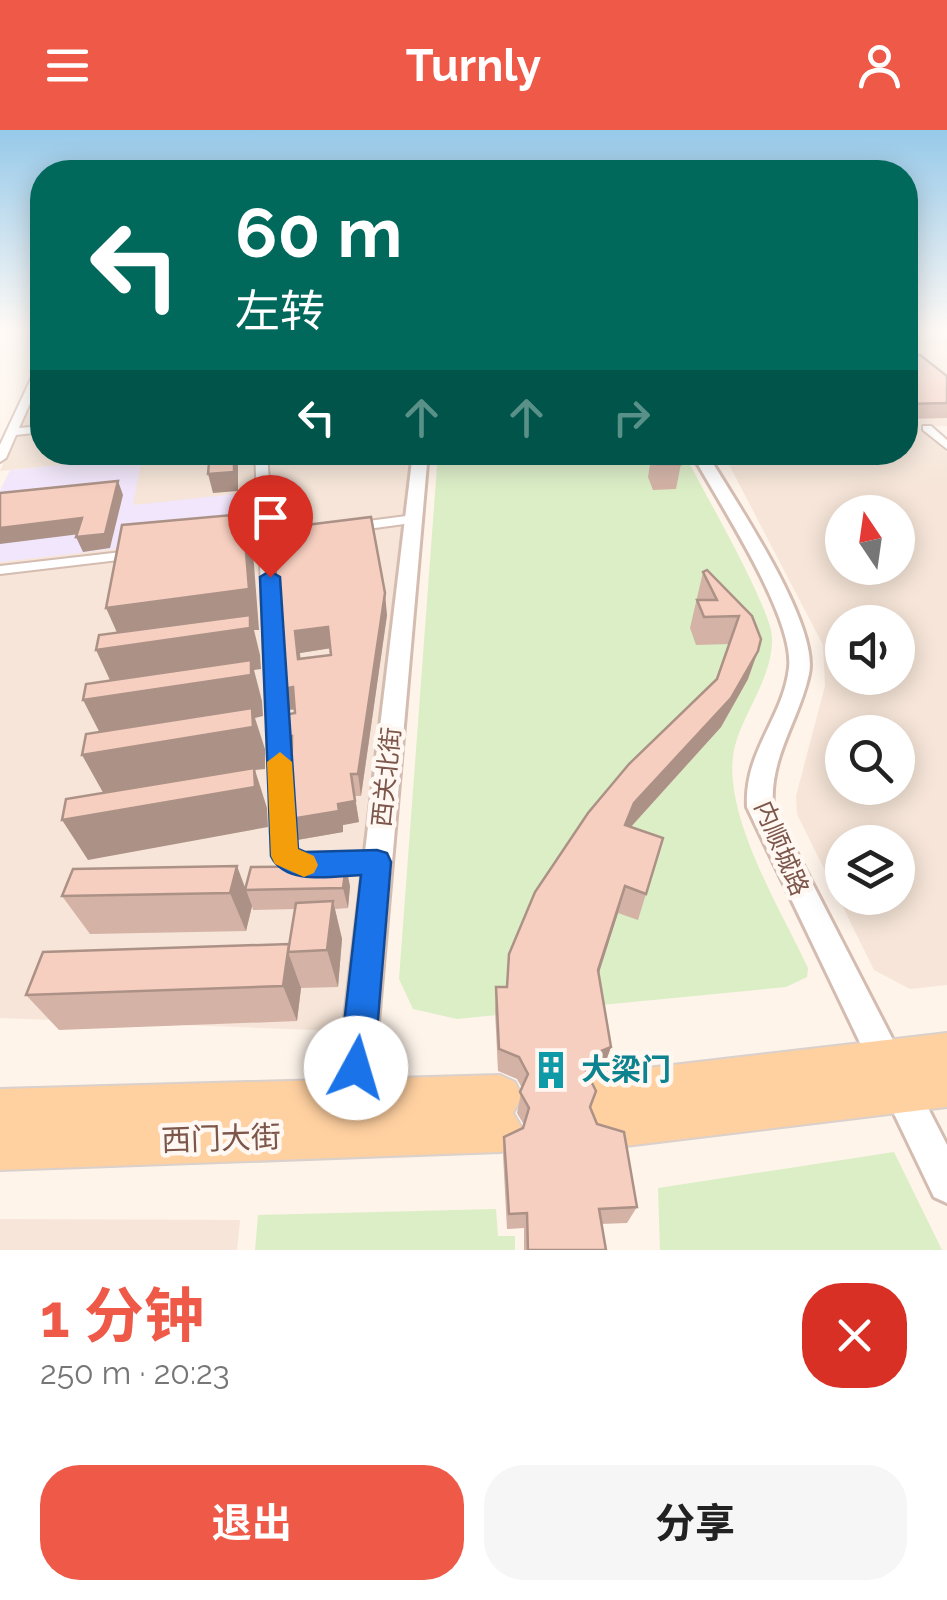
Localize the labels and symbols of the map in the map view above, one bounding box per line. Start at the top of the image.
pin [228,475,313,578]
north arrow [825,495,915,585]
street label: 西关北街 [366,726,406,828]
street label: 内顺城路 [749,796,815,900]
position arrow [304,1016,408,1120]
building icon: 大梁门 [530,1049,572,1091]
place label: 大梁门 [581,1052,671,1087]
street label: 西门大街 [160,1119,282,1158]

